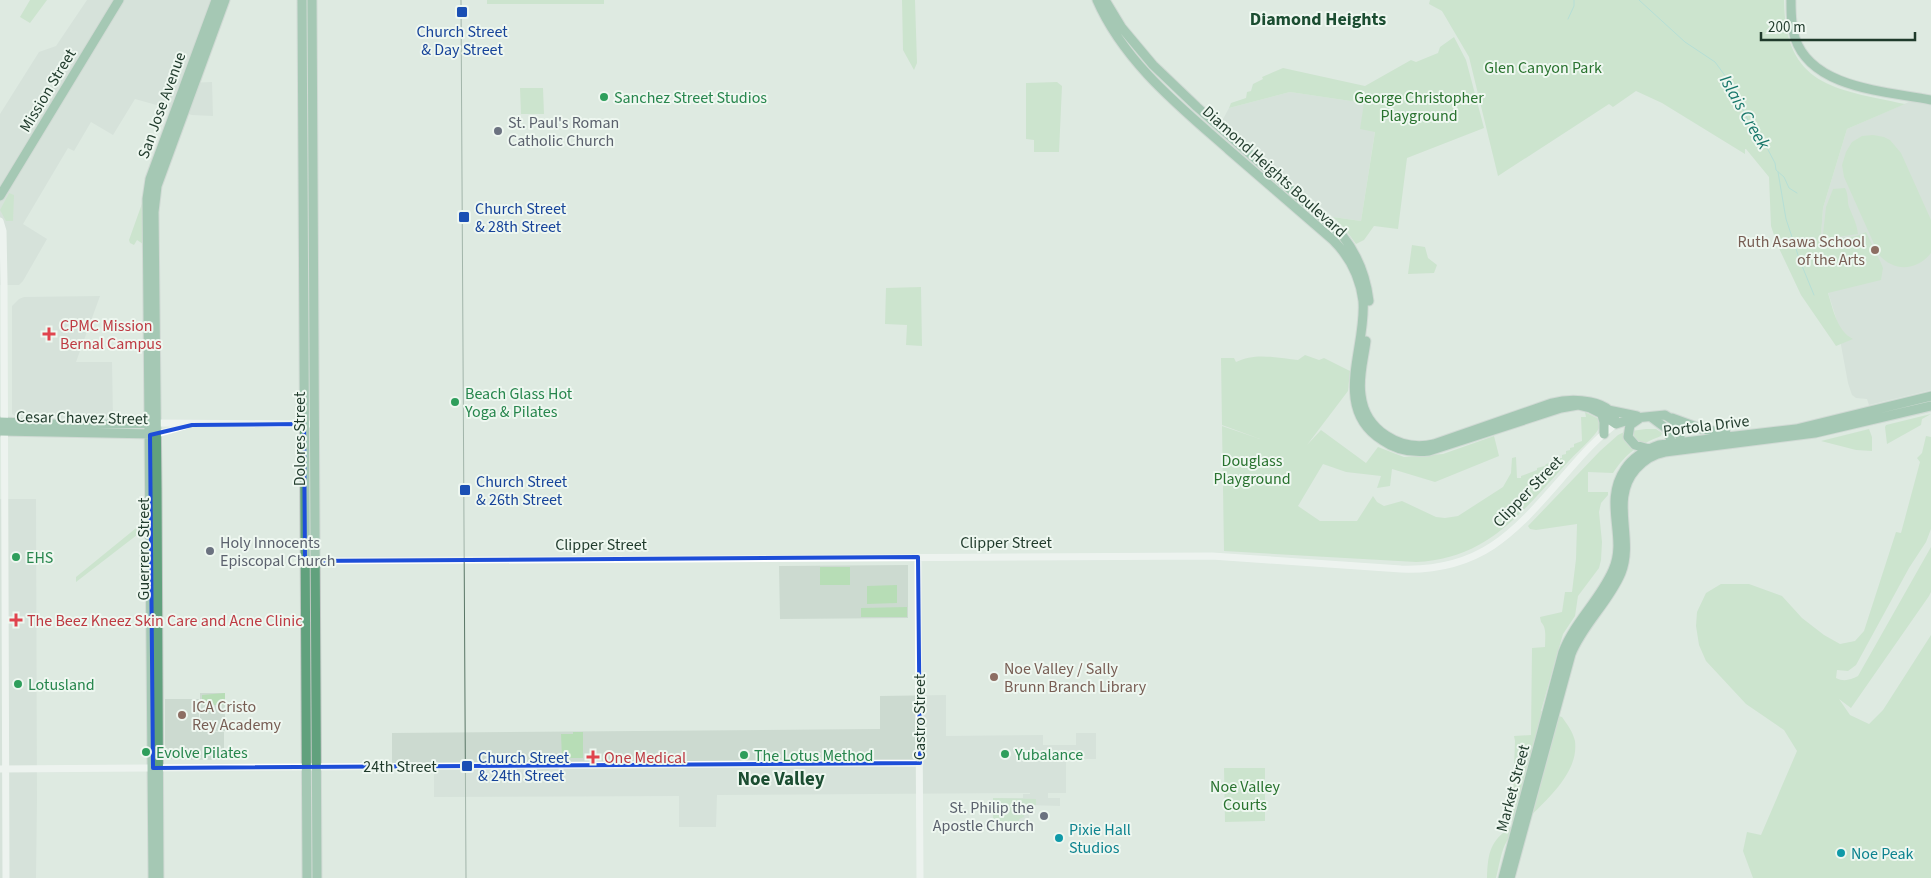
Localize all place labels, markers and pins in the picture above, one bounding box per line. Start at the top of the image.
marker: Church Street & Day Street [455,5,469,19]
place label: Church Street & Day Street [416,21,508,61]
place label: Sanchez Street Studios [614,87,767,109]
marker: Sanchez Street Studios [598,91,610,103]
place label: St. Paul's Roman Catholic Church [508,112,619,152]
marker: St. Paul's Roman Catholic Church [492,125,504,137]
place label: Church Street & 28th Street [475,198,567,238]
marker: Church Street & 28th Street [457,210,471,224]
place label: Ruth Asawa School of the Arts [1737,231,1865,271]
marker: Ruth Asawa School of the Arts [1869,244,1881,256]
place label: CPMC Mission Bernal Campus [60,315,162,355]
marker: CPMC Mission Bernal Campus [42,327,56,341]
place label: Beach Glass Hot Yoga & Pilates [464,383,573,423]
marker: Beach Glass Hot Yoga & Pilates [449,396,461,408]
place label: Church Street & 26th Street [476,471,568,511]
marker: Church Street & 26th Street [458,483,472,497]
place label: Holy Innocents Episcopal Church [220,532,336,572]
marker: Holy Innocents Episcopal Church [204,545,216,557]
place label: EHS [26,547,53,569]
marker: EHS [10,551,22,563]
place label: The Beez Kneez Skin Care and Acne Clinic [27,610,303,632]
marker: The Beez Kneez Skin Care and Acne Clinic [9,613,23,627]
place label: Noe Valley / Sally Brunn Branch Library [1004,658,1147,698]
marker: Noe Valley / Sally Brunn Branch Library [988,671,1000,683]
place label: Lotusland [28,674,95,696]
marker: Lotusland [12,678,24,690]
place label: ICA Cristo Rey Academy [192,696,282,736]
marker: ICA Cristo Rey Academy [176,709,188,721]
place label: Evolve Pilates [156,742,248,764]
place label: Yubalance [1014,744,1083,766]
place label: The Lotus Method [754,745,874,767]
marker: Evolve Pilates [140,746,152,758]
place label: Church Street & 24th Street [478,747,570,787]
place label: One Medical [604,747,686,769]
marker: Yubalance [999,748,1011,760]
marker: The Lotus Method [738,749,750,761]
marker: One Medical [586,750,600,764]
marker: Church Street & 24th Street [460,759,474,773]
place label: St. Philip the Apostle Church [933,797,1034,837]
marker: St. Philip the Apostle Church [1038,810,1050,822]
place label: Pixie Hall Studios [1069,819,1131,859]
marker: Pixie Hall Studios [1053,832,1065,844]
place label: Noe Peak [1851,843,1914,865]
marker: Noe Peak [1835,847,1847,859]

